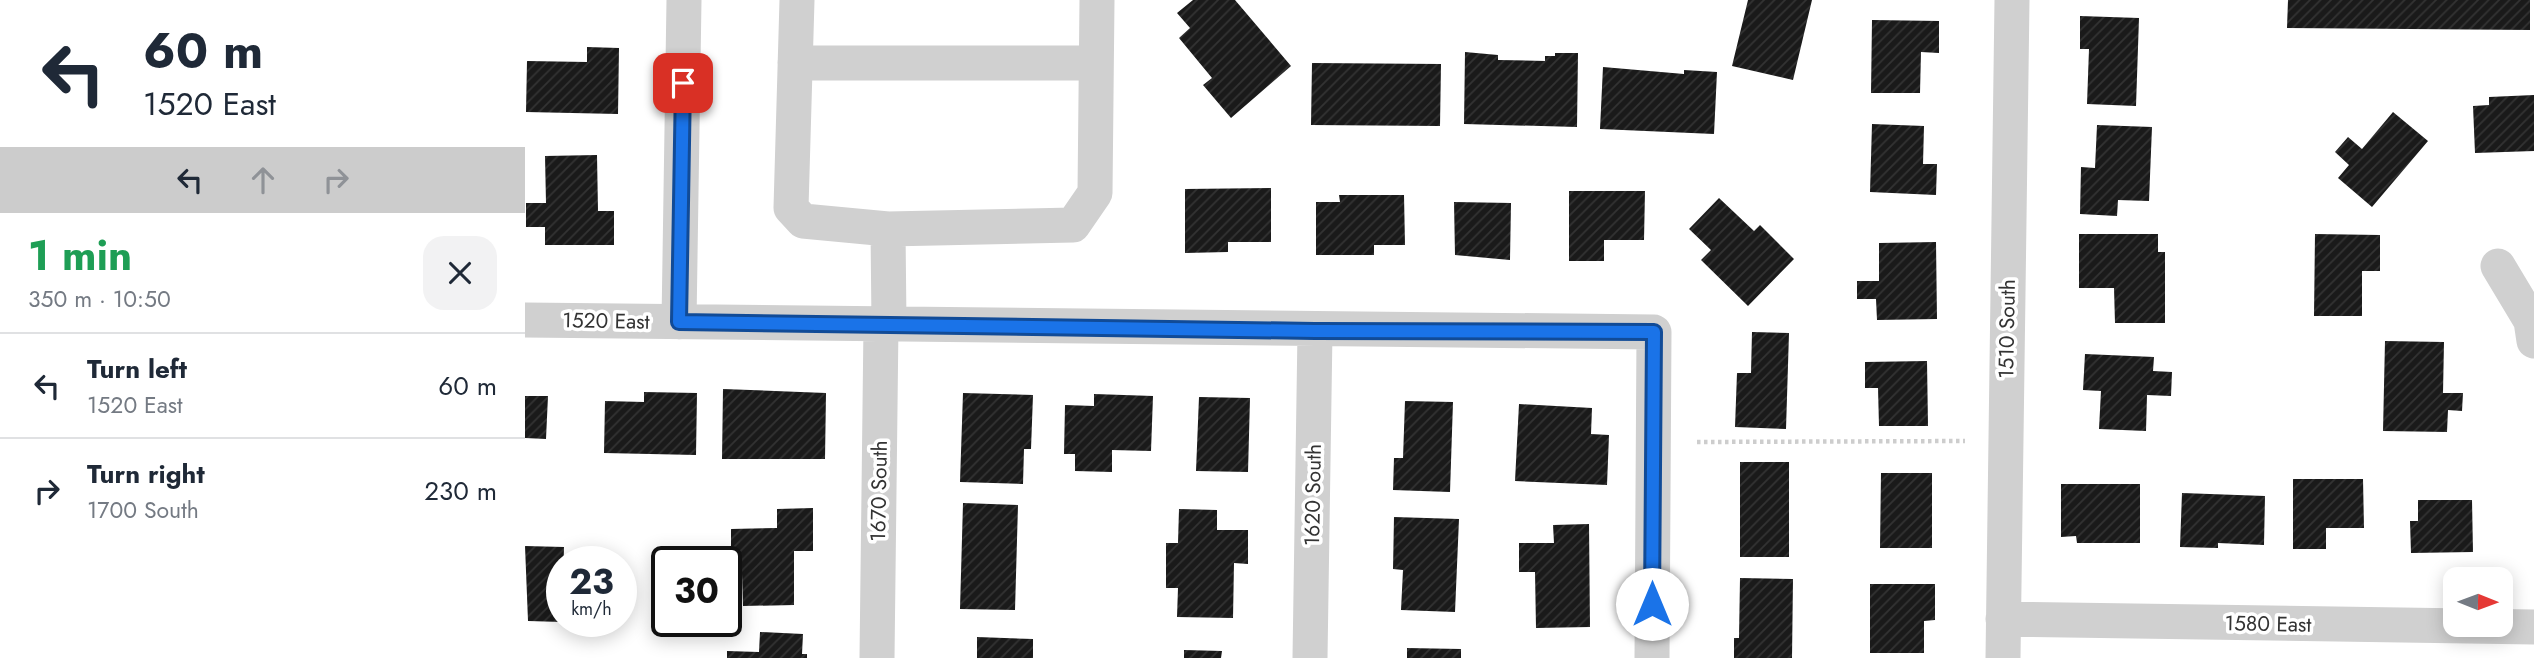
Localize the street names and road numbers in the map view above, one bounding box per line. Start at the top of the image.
street label: 1510 South [1991,279,2023,379]
street label: 1520 East [562,305,650,337]
street label: 1670 South [863,440,895,542]
street label: 1620 South [1297,444,1329,546]
street label: 1580 East [2224,608,2312,640]

